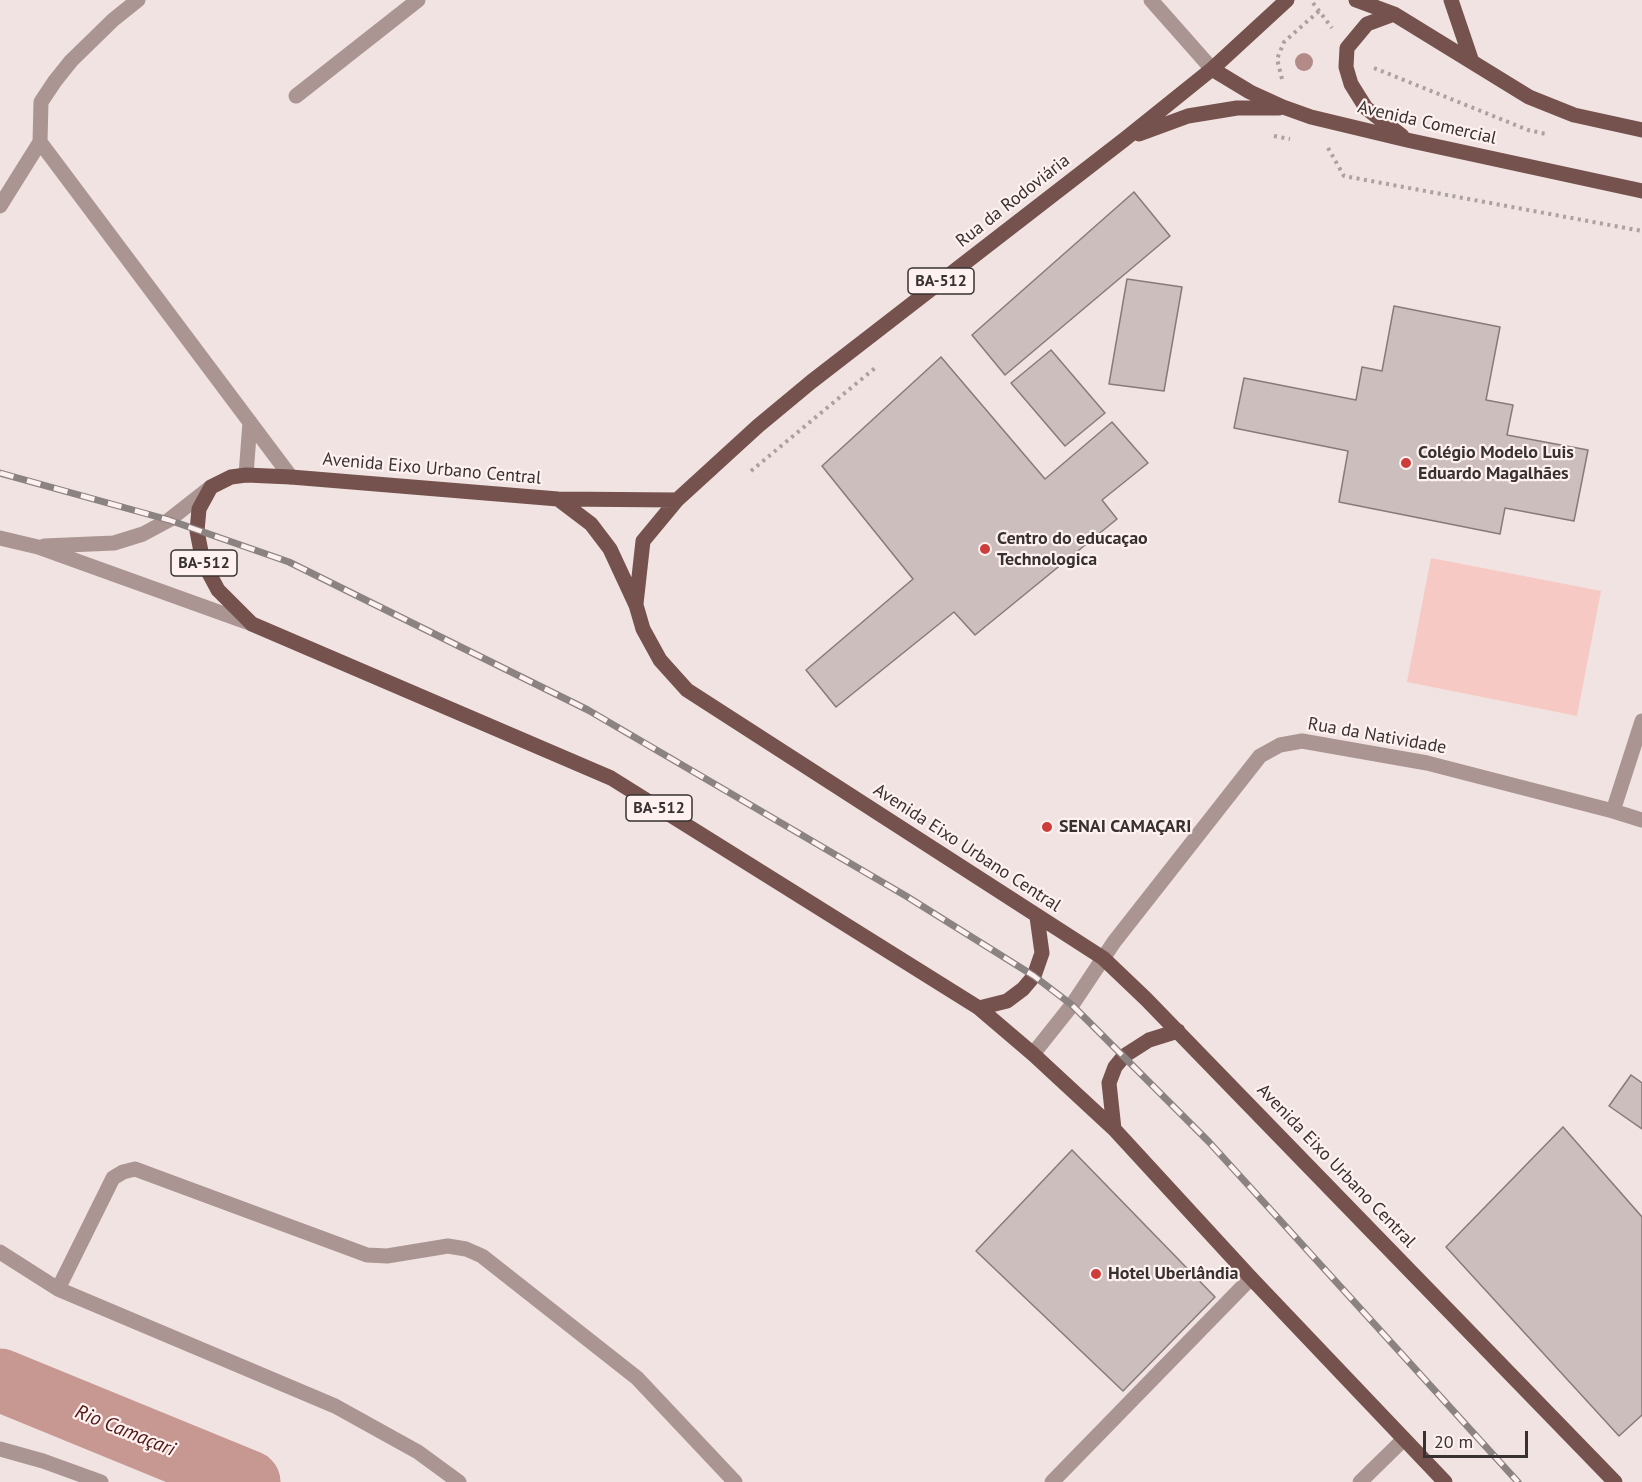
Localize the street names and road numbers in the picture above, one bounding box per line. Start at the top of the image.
street label: Avenida Comercial [1355,97,1499,149]
street label: Rua da Rodoviária [952,150,1074,252]
road number: BA-512 [908,268,974,294]
street label: Avenida Eixo Urbano Central [322,449,542,489]
road number: BA-512 [171,550,237,576]
street label: Rua da Natividade [1306,713,1448,759]
street label: Avenida Eixo Urbano Central [869,779,1065,917]
road number: BA-512 [626,795,692,821]
street label: Avenida Eixo Urbano Central [1252,1080,1420,1252]

